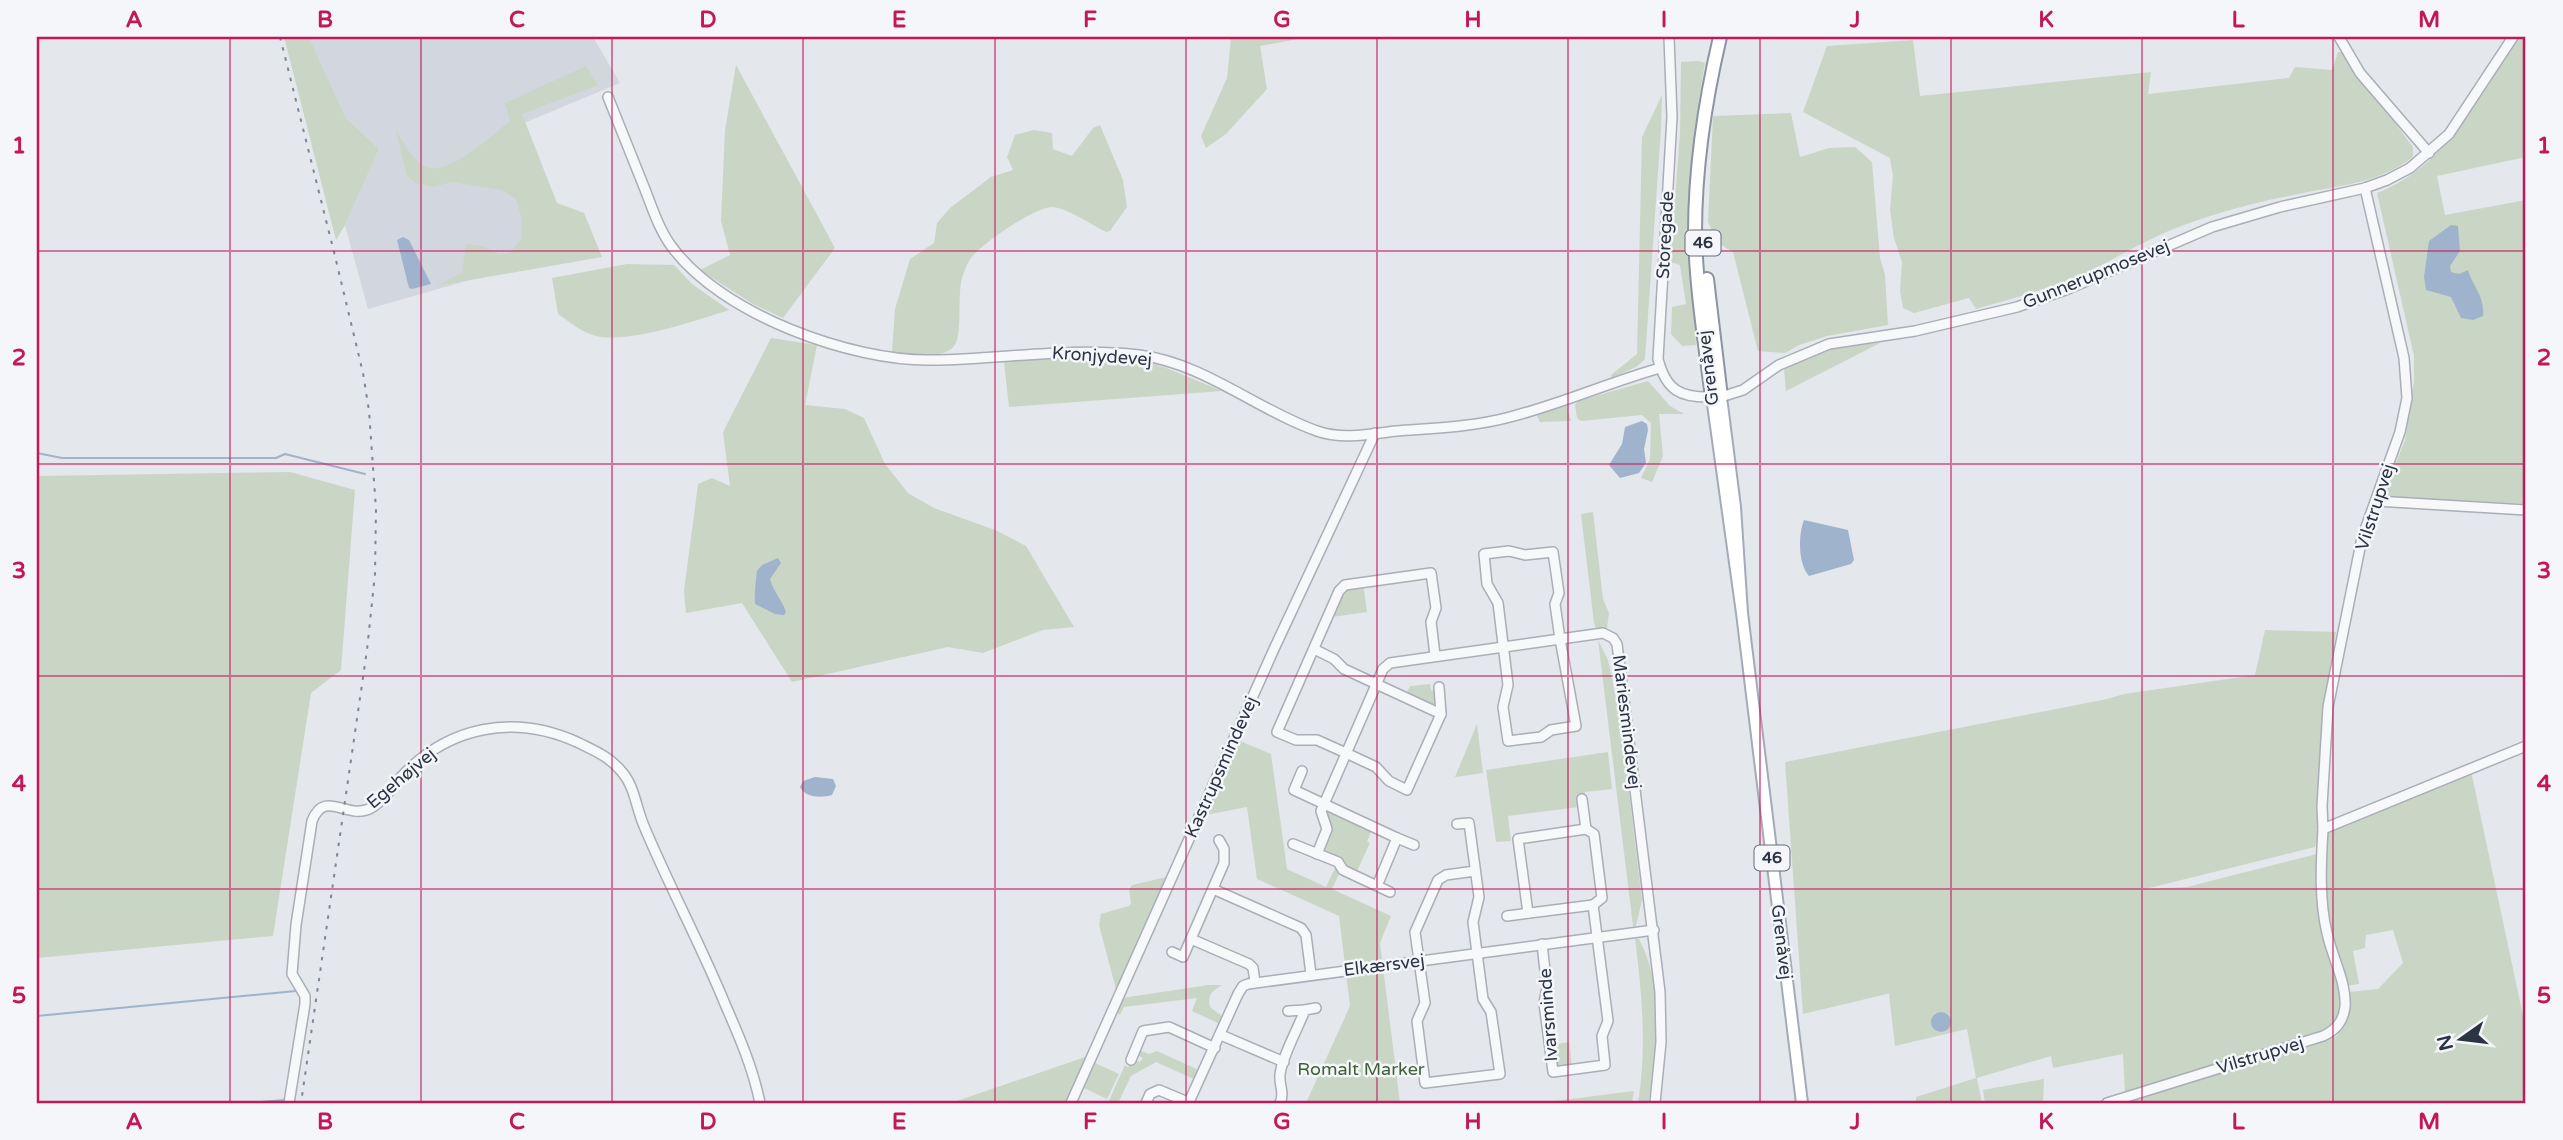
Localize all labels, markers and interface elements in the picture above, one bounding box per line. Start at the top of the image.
text: A [125,6,143,34]
text: B [317,6,333,34]
text: C [509,6,525,34]
text: D [699,6,717,34]
text: E [892,6,906,34]
text: F [1083,6,1097,34]
text: G [1273,6,1291,34]
text: H [1464,6,1482,34]
text: I [1661,6,1667,34]
text: J [1849,6,1860,34]
text: K [2038,6,2054,34]
text: L [2231,6,2245,34]
text: M [2418,6,2440,34]
text: 1 [12,132,26,160]
text: 1 [2537,132,2551,160]
street label: Storegade [1652,190,1678,280]
road number: 46 [1686,230,1720,256]
street label: Gunnerupmosevej [2019,235,2173,313]
street label: Grenåvej [1692,329,1724,407]
street label: Kronjydevej [1051,342,1153,370]
text: 2 [12,344,26,372]
text: 2 [2537,344,2551,372]
street label: Vilstrupvej [2351,461,2399,553]
text: 3 [12,557,26,585]
text: 3 [2537,557,2551,585]
street label: Mariesmindevej [1608,654,1646,790]
street label: Kastrupsmindevej [1180,693,1262,841]
street label: Egehøjvej [362,743,440,813]
text: 4 [12,770,27,798]
text: 4 [2537,770,2552,798]
road number: 46 [1754,846,1790,870]
street label: Grenåvej [1766,903,1798,981]
street label: Elkærsvej [1342,949,1426,981]
street label: Ivarsminde [1534,968,1562,1062]
text: 5 [12,982,26,1010]
text: 5 [2537,982,2551,1010]
north arrow [2426,1004,2496,1074]
street label: Vilstrupvej [2214,1031,2306,1079]
text: N [2433,1033,2458,1053]
park label: Romalt Marker [1297,1058,1425,1080]
text: A [125,1108,143,1136]
text: B [317,1108,333,1136]
text: C [509,1108,525,1136]
text: D [699,1108,717,1136]
text: E [892,1108,906,1136]
text: F [1083,1108,1097,1136]
text: G [1273,1108,1291,1136]
text: H [1464,1108,1482,1136]
text: I [1661,1108,1667,1136]
text: J [1849,1108,1860,1136]
text: K [2038,1108,2054,1136]
text: L [2231,1108,2245,1136]
text: M [2418,1108,2440,1136]

